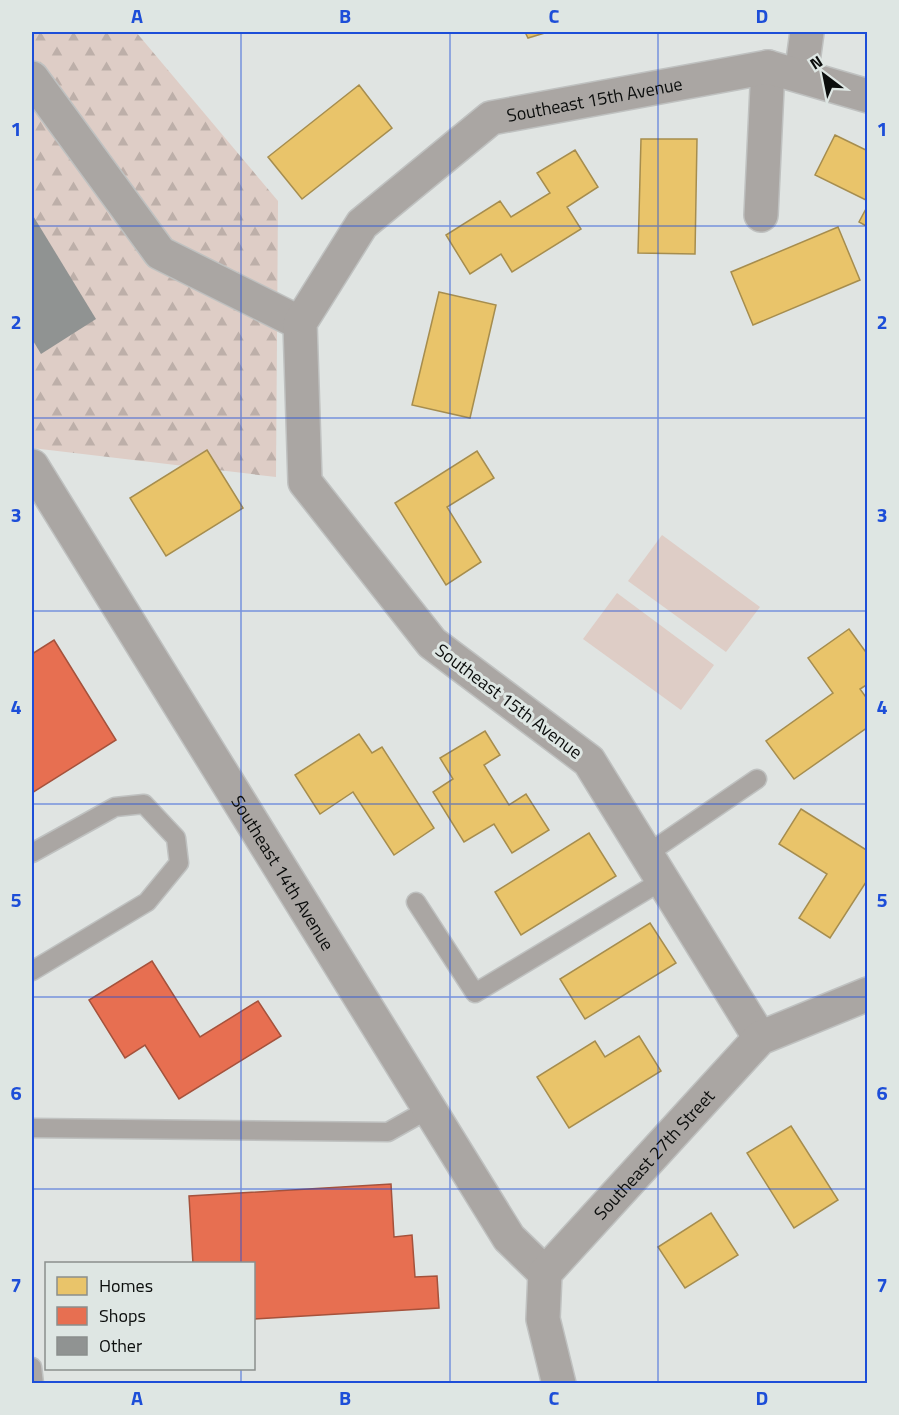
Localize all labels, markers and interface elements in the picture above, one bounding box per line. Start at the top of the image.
text: A [131,0,143,31]
text: B [339,0,351,31]
text: C [549,0,560,31]
text: D [756,0,768,31]
north arrow [794,45,854,105]
text: N [805,49,827,75]
street label: Southeast 15th Avenue [504,70,684,128]
text: 1 [10,113,22,144]
text: 1 [876,113,888,144]
text: 2 [10,306,22,337]
text: 2 [876,306,888,337]
text: 3 [10,499,22,530]
text: 3 [876,499,888,530]
street label: Southeast 15th Avenue [430,637,588,765]
text: 4 [10,691,22,722]
text: 4 [876,691,888,722]
street label: Southeast 14th Avenue [225,790,342,956]
text: 5 [10,884,22,915]
text: 5 [876,884,888,915]
text: 6 [10,1077,22,1108]
text: 6 [876,1077,888,1108]
street label: Southeast 27th Street [587,1083,721,1225]
legend [45,1262,255,1370]
text: 7 [10,1269,22,1300]
text: 7 [876,1269,888,1300]
text: Homes [99,1272,153,1299]
text: Shops [99,1302,146,1329]
text: Other [99,1332,142,1359]
text: A [131,1382,143,1413]
text: B [339,1382,351,1413]
text: C [549,1382,560,1413]
text: D [756,1382,768,1413]

